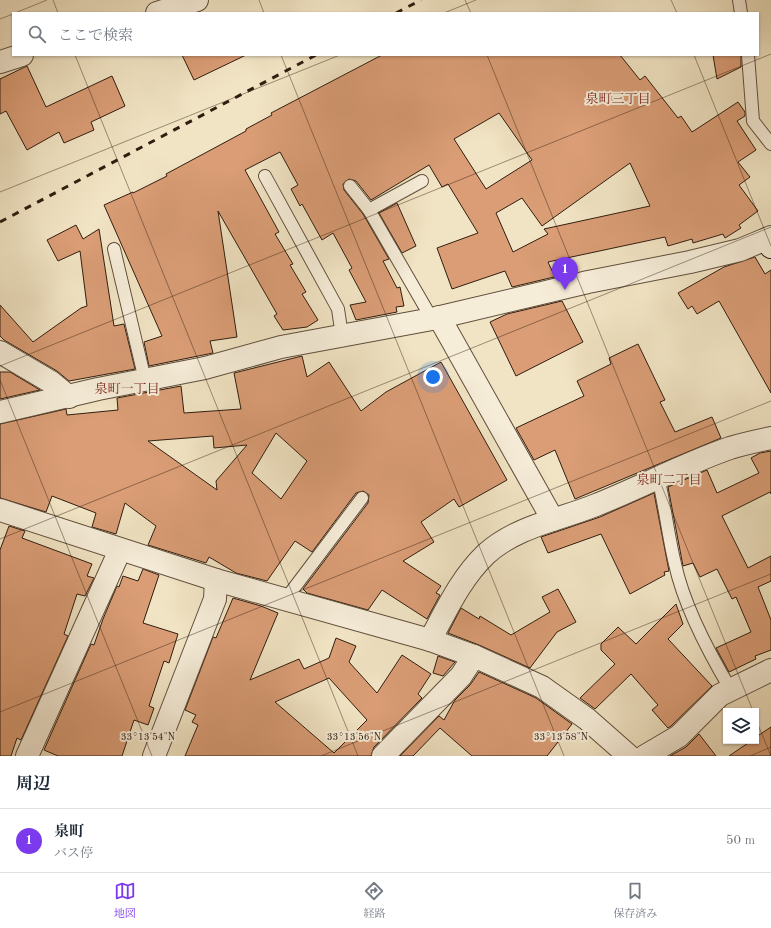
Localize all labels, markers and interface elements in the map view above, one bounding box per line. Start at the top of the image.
search box [12,12,759,56]
icon: search [26,23,48,45]
text: ここで検索 [58,29,133,44]
district label: 泉町三丁目 [585,92,651,106]
pin: 1 [552,257,578,290]
your location [423,367,443,387]
district label: 泉町一丁目 [94,382,160,396]
district label: 泉町二丁目 [636,473,702,487]
map controls [723,708,759,744]
button: layers [723,708,759,744]
text: 33°13'54"N [121,732,176,742]
text: 33°13'56"N [327,732,382,742]
text: 33°13'58"N [534,732,589,742]
text: 周辺 [16,776,50,793]
text: 泉町 [54,825,84,840]
text: 1 [25,834,33,847]
text: 50 m [726,834,755,847]
text: バス停 [54,847,93,860]
tab: 地図 [114,880,136,922]
tab: 経路 [363,880,385,922]
tab: 保存済み [613,880,657,922]

